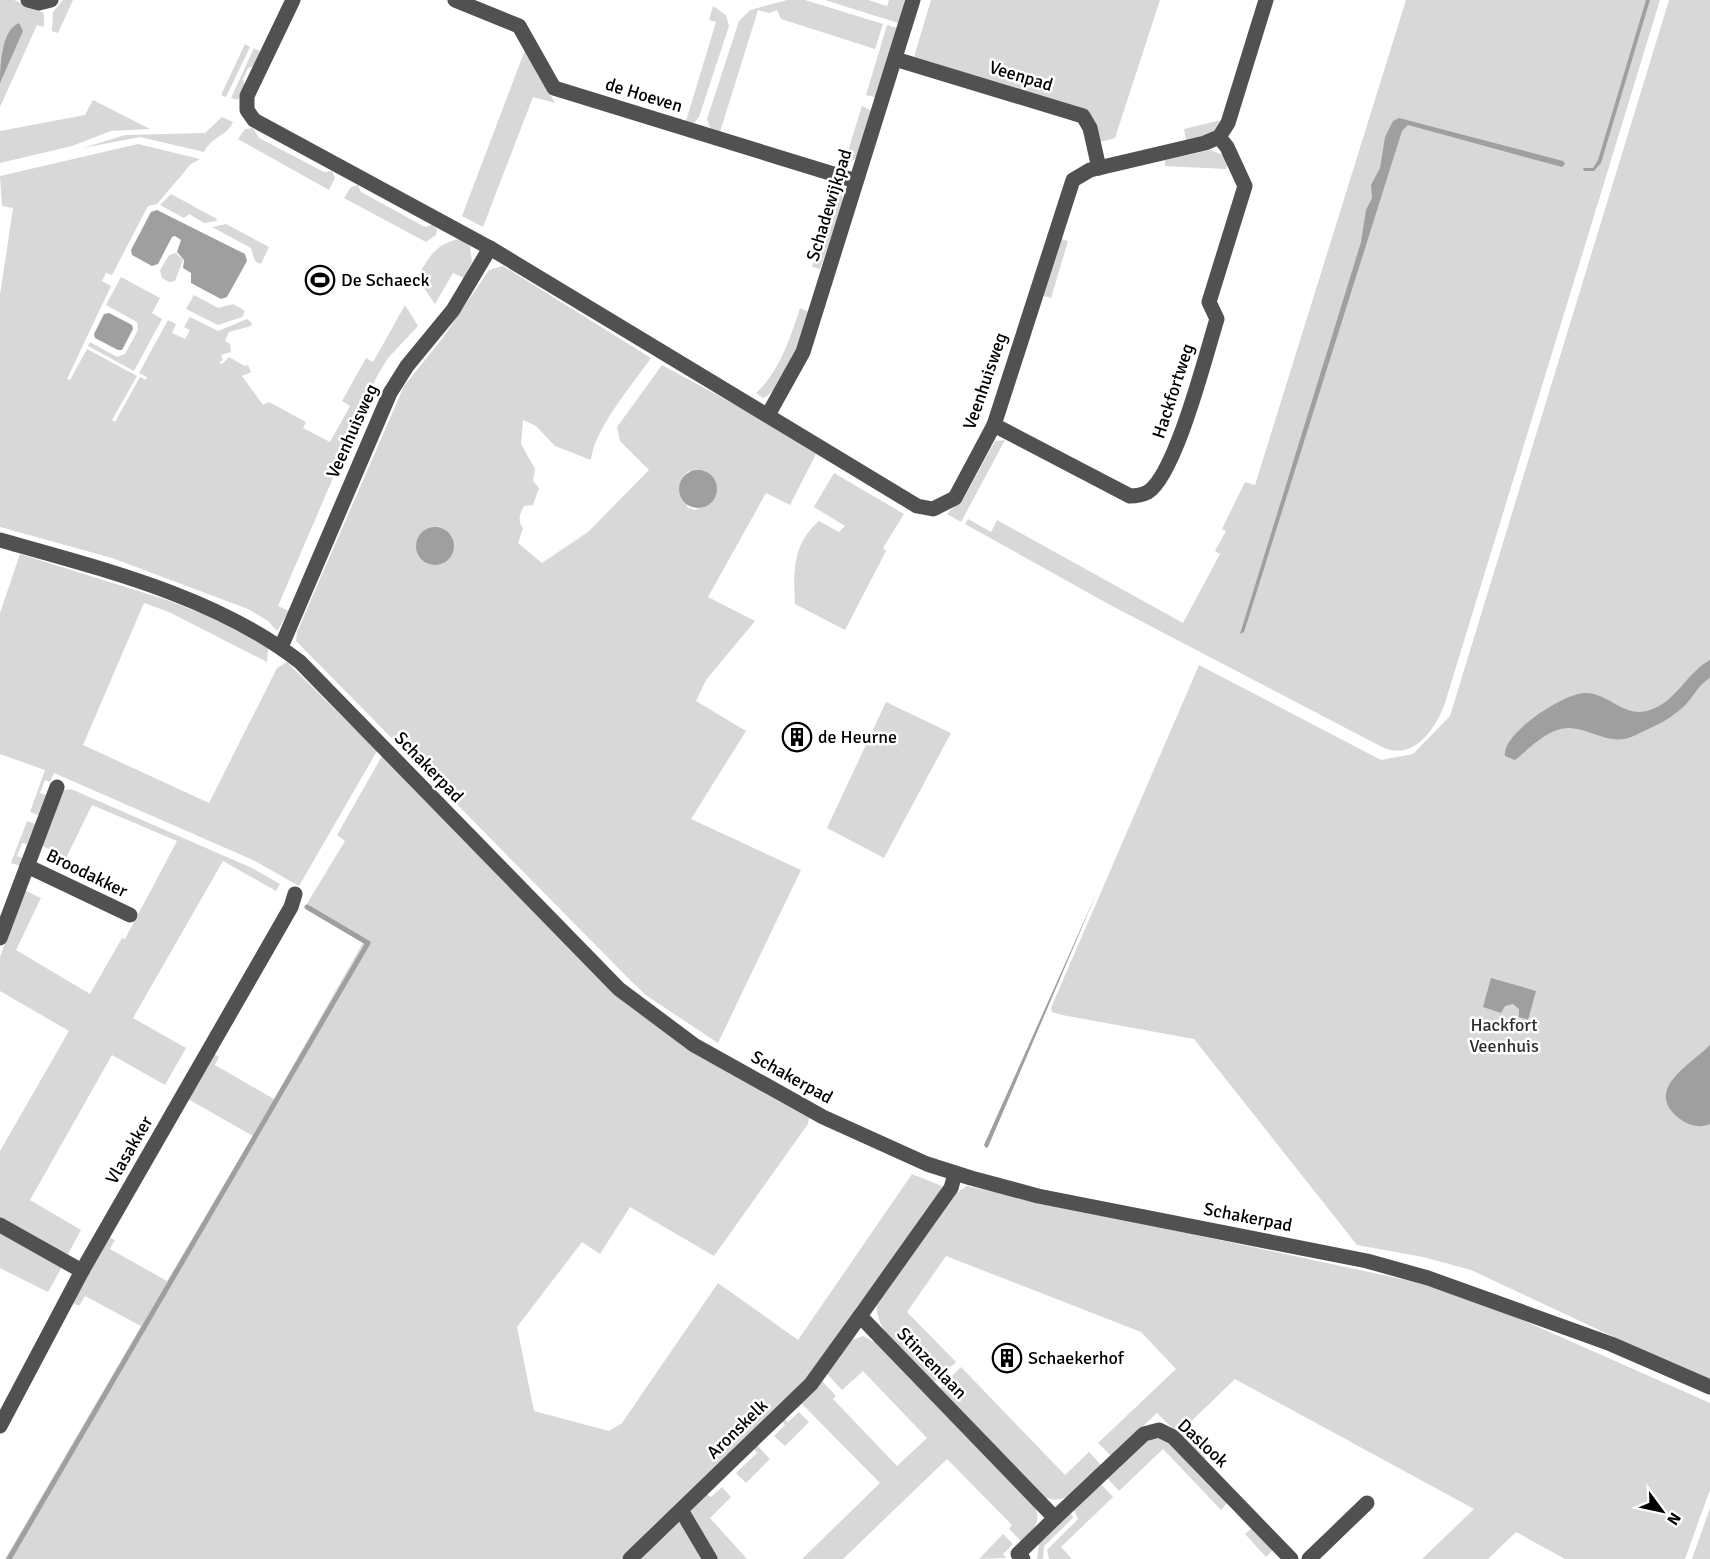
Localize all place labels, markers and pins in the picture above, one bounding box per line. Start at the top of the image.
sports icon: De Schaeck [304,264,336,296]
place label: De Schaeck [341,269,430,291]
building icon: de Heurne [781,721,813,753]
place label: de Heurne [818,726,897,748]
building icon: Schaekerhof [991,1342,1023,1374]
place label: Schaekerhof [1028,1347,1125,1369]

